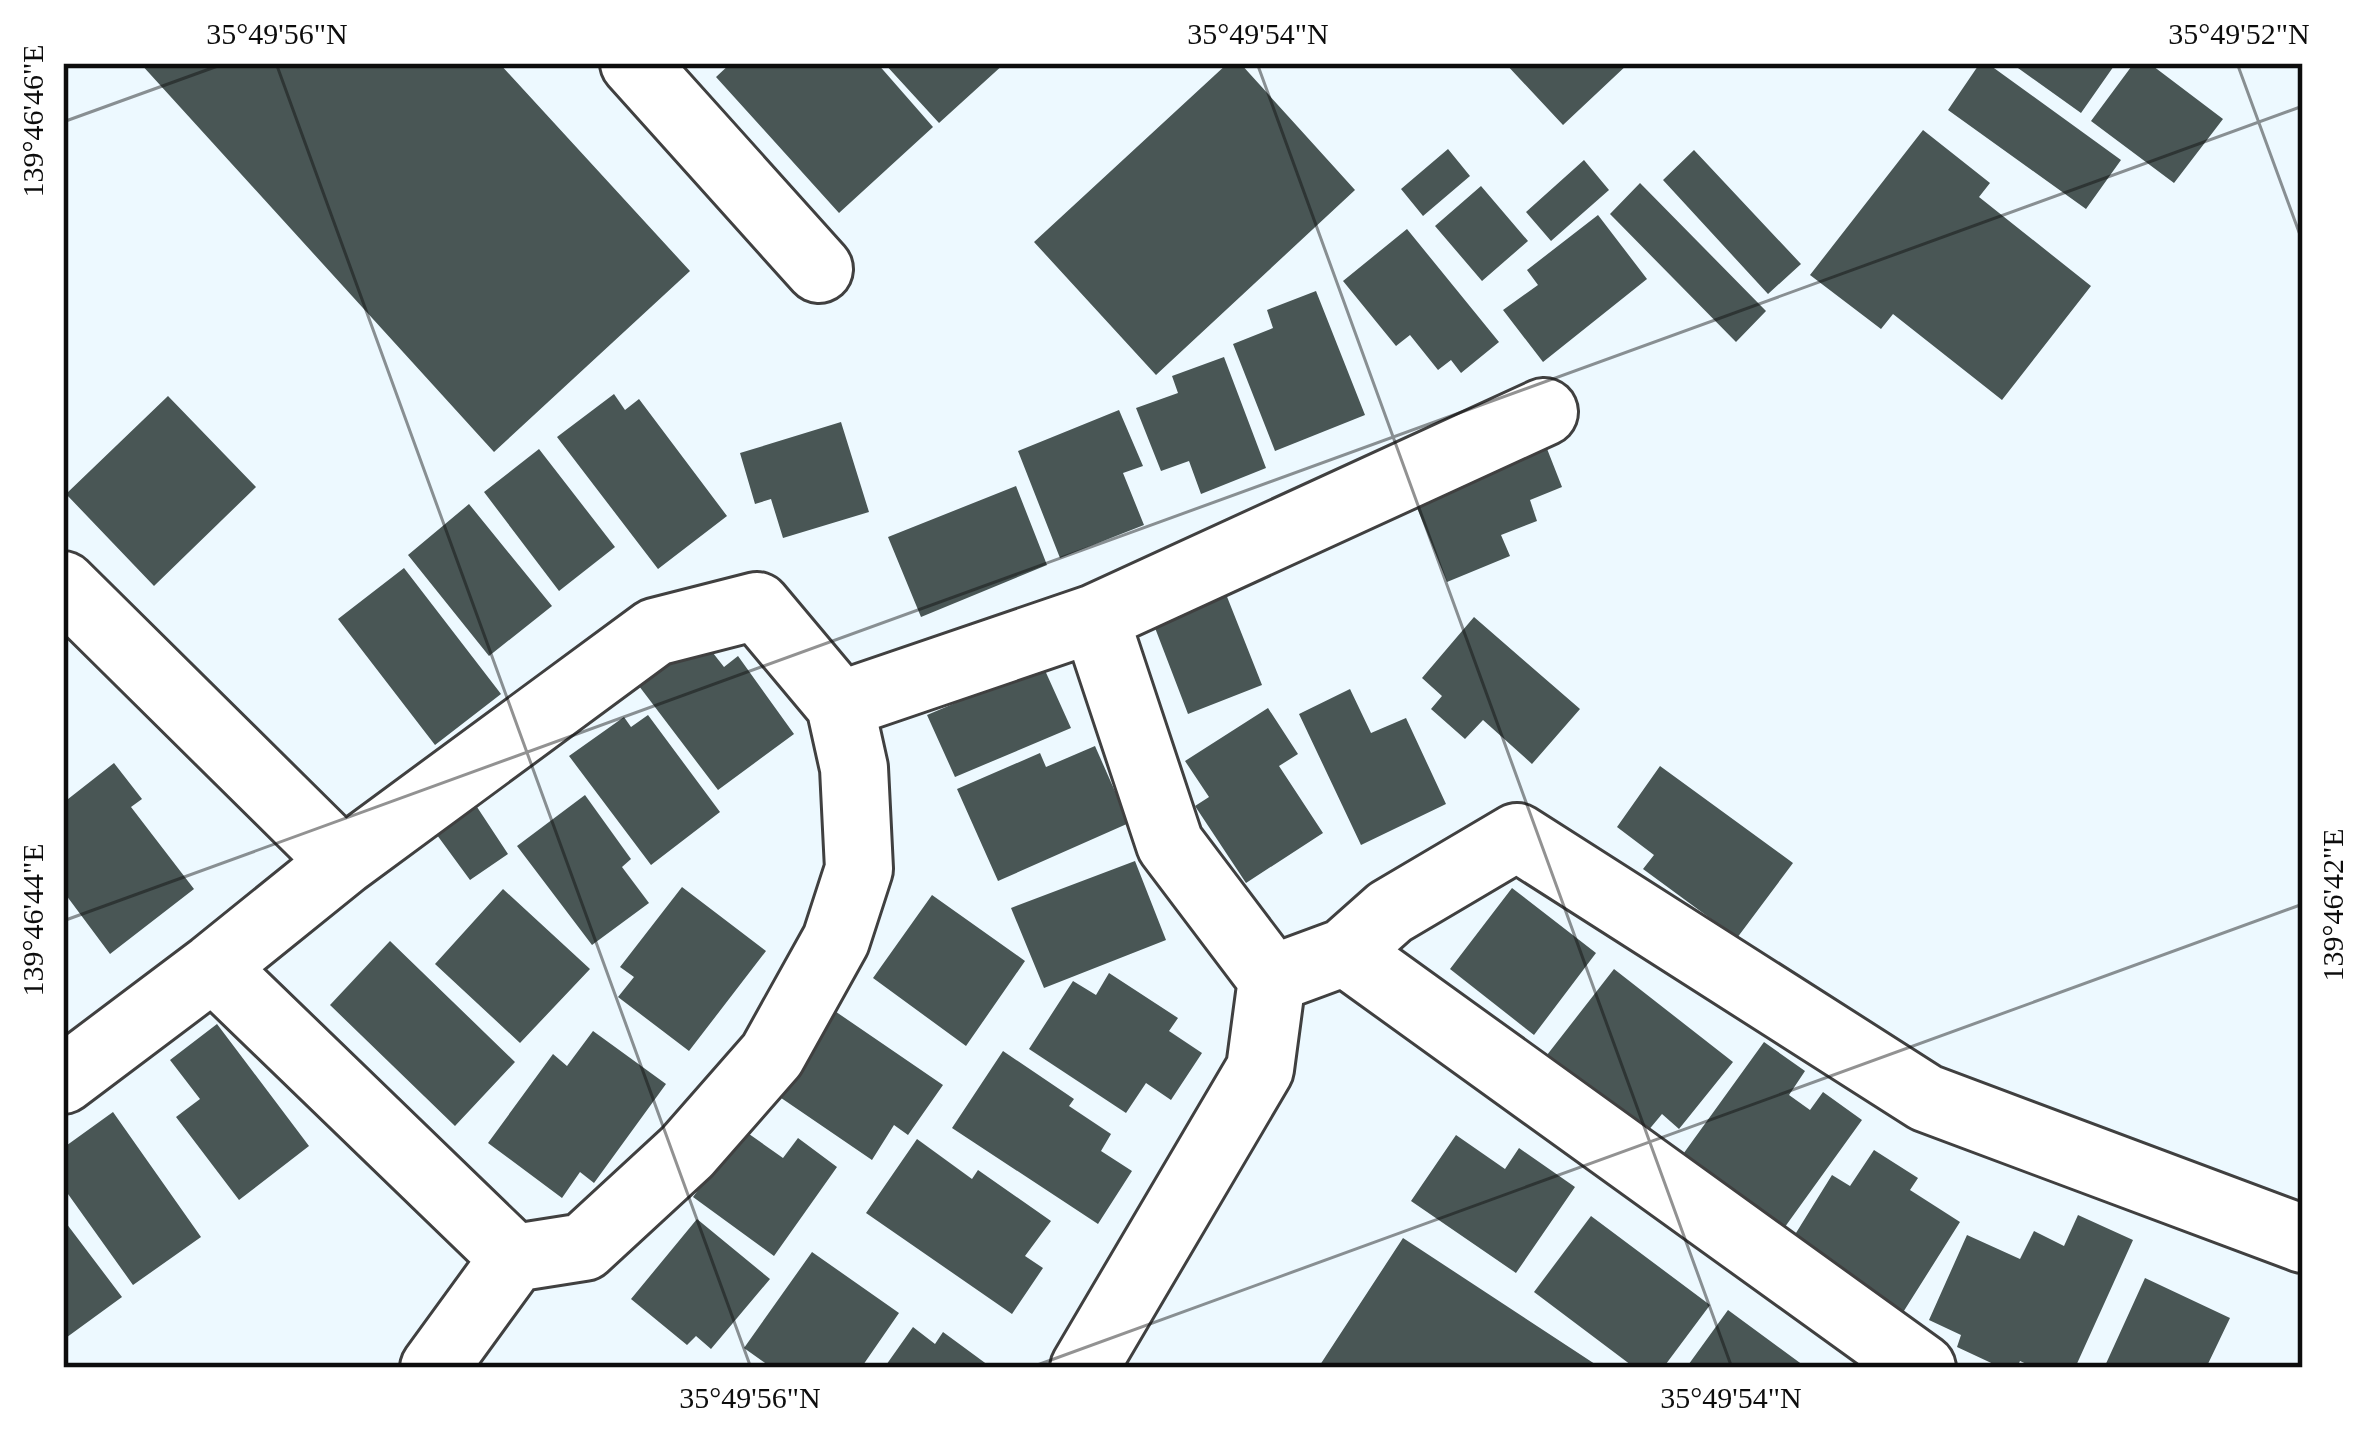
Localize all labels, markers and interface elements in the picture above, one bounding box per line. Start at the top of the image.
text: 35°49'56"N [206,17,348,50]
text: 35°49'54"N [1187,17,1329,50]
text: 35°49'52"N [2168,17,2310,50]
text: 139°46'46"E [16,45,49,197]
text: 139°46'42"E [2316,829,2349,981]
text: 139°46'44"E [16,844,49,996]
text: 35°49'56"N [679,1381,821,1414]
text: 35°49'54"N [1660,1381,1802,1414]

